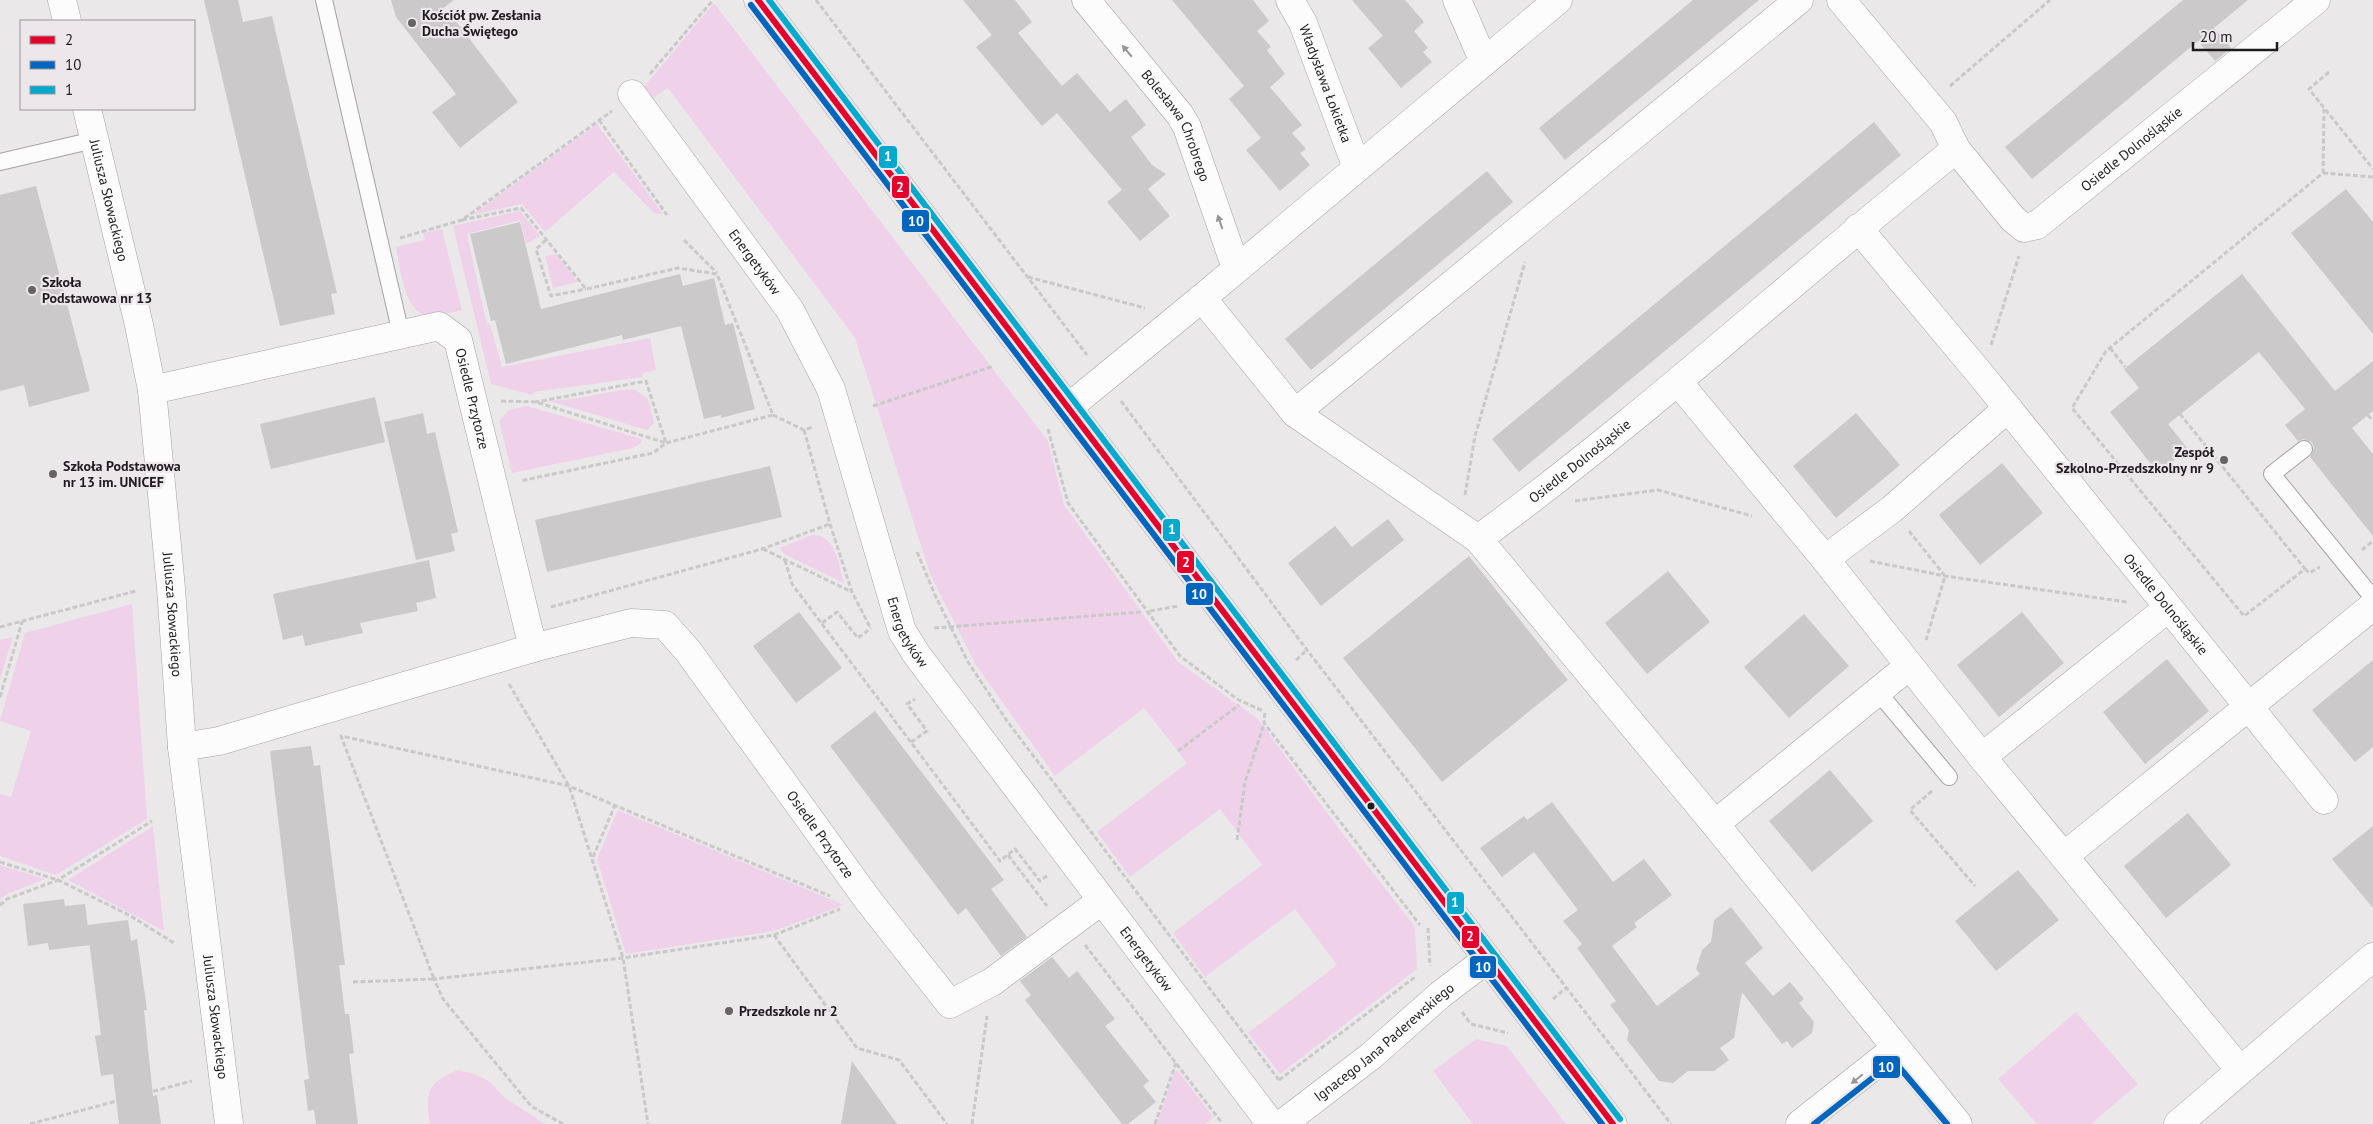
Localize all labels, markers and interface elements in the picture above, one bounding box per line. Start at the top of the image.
place label: Kościół pw. Zesłania Ducha Świętego [422,6,541,40]
marker: Kościół pw. Zesłania Ducha Świętego [406,17,418,29]
legend [20,20,195,110]
scale bar [2193,20,2277,52]
street label: Władysława Łokietka [1295,22,1356,145]
text: 20 m [2200,27,2233,46]
text: 2 [65,30,73,49]
one-way arrow [1122,45,1133,58]
text: 10 [65,55,81,74]
street label: Bolesława Chrobrego [1138,66,1214,184]
text: 1 [65,80,73,99]
street label: Osiedle Dolnośląskie [2077,103,2186,195]
street label: Juliusza Słowackiego [85,137,132,263]
line badge: 1 [878,145,898,169]
text: 1 [884,147,892,165]
line badge: 2 [891,175,910,199]
text: 2 [896,178,904,196]
line badge: 10 [901,209,930,233]
text: 10 [908,212,924,230]
one-way arrow [1216,214,1224,229]
street label: Energetyków [725,225,785,299]
place label: Szkoła Podstawowa nr 13 [42,273,152,307]
marker: Szkoła Podstawowa nr 13 [26,284,38,296]
street label: Osiedle Przytorze [451,346,493,451]
street label: Osiedle Dolnośląskie [1525,415,1634,507]
place label: Zespół Szkolno-Przedszkolny nr 9 [2056,443,2215,477]
marker: Zespół Szkolno-Przedszkolny nr 9 [2218,454,2230,466]
place label: Szkoła Podstawowa nr 13 im. UNICEF [63,457,181,491]
marker: Szkoła Podstawowa nr 13 im. UNICEF [47,468,59,480]
line badge: 1 [1162,518,1181,542]
text: 1 [1168,520,1176,538]
line badge: 2 [1176,550,1195,574]
street label: Osiedle Dolnośląskie [2119,550,2212,658]
street label: Juliusza Słowackiego [159,551,186,677]
text: 2 [1182,553,1190,571]
line badge: 10 [1185,582,1214,606]
text: 10 [1191,585,1207,603]
street label: Energetyków [883,594,933,672]
street label: Osiedle Przytorze [783,787,858,882]
unlabelled marker [1366,801,1376,811]
line badge: 1 [1446,891,1465,915]
text: 1 [1451,893,1459,911]
street label: Energetyków [1116,923,1177,996]
line badge: 2 [1461,925,1480,949]
text: 2 [1466,927,1474,945]
street label: Juliusza Słowackiego [199,953,232,1080]
line badge: 10 [1469,955,1497,979]
text: 10 [1475,958,1491,976]
street label: Ignacego Jana Paderewskiego [1310,979,1458,1105]
place label: Przedszkole nr 2 [739,1002,838,1020]
marker: Przedszkole nr 2 [723,1005,735,1017]
line badge: 10 [1872,1055,1901,1079]
text: 10 [1878,1058,1894,1076]
one-way arrow [1851,1073,1864,1084]

